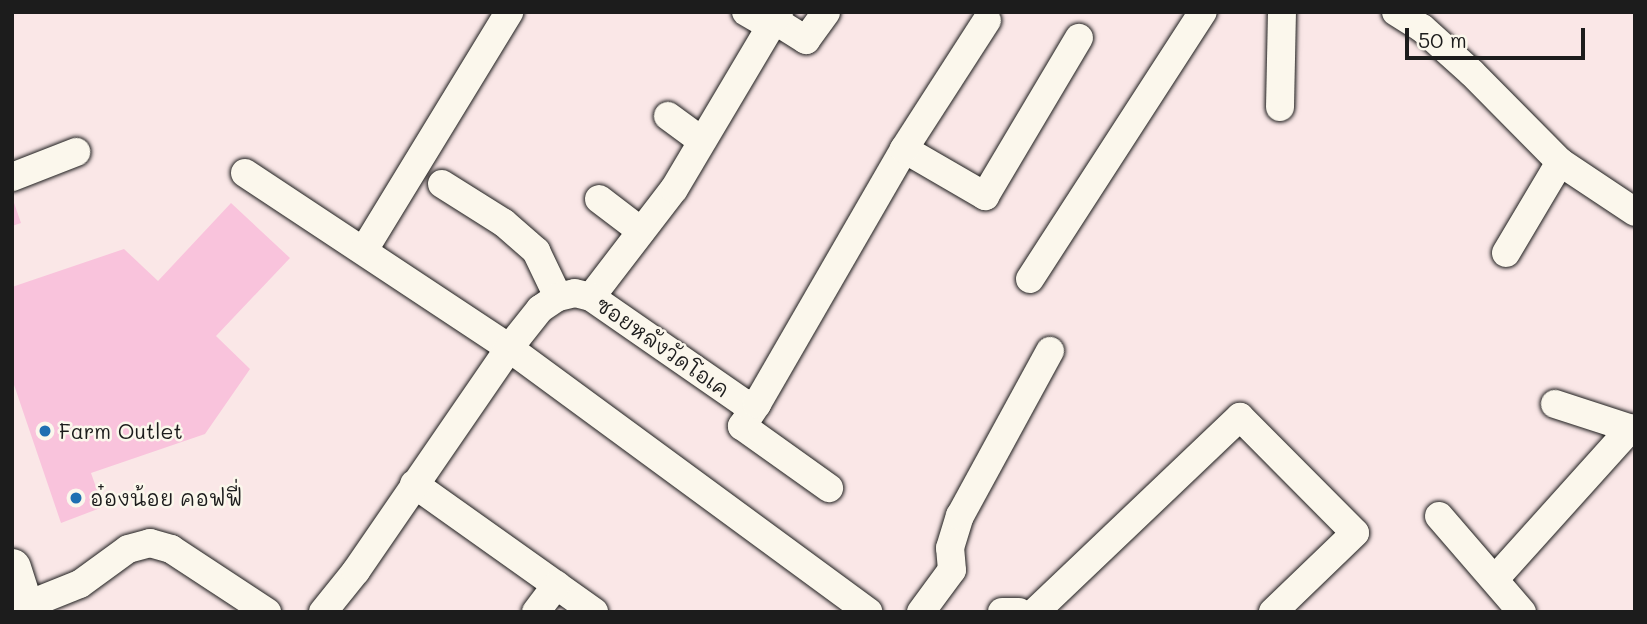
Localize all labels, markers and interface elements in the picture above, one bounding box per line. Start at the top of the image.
scale bar [1409,14,1589,58]
text: 50 m [1418,26,1467,53]
street label: ซอยหลังวัดโอเค [591,291,735,403]
place label: Farm Outlet [59,418,183,444]
marker: Farm Outlet [37,423,53,439]
place label: อ๋องน้อย คอฟฟี่ [90,485,242,511]
marker: อ๋องน้อย คอฟฟี่ [68,490,84,506]

